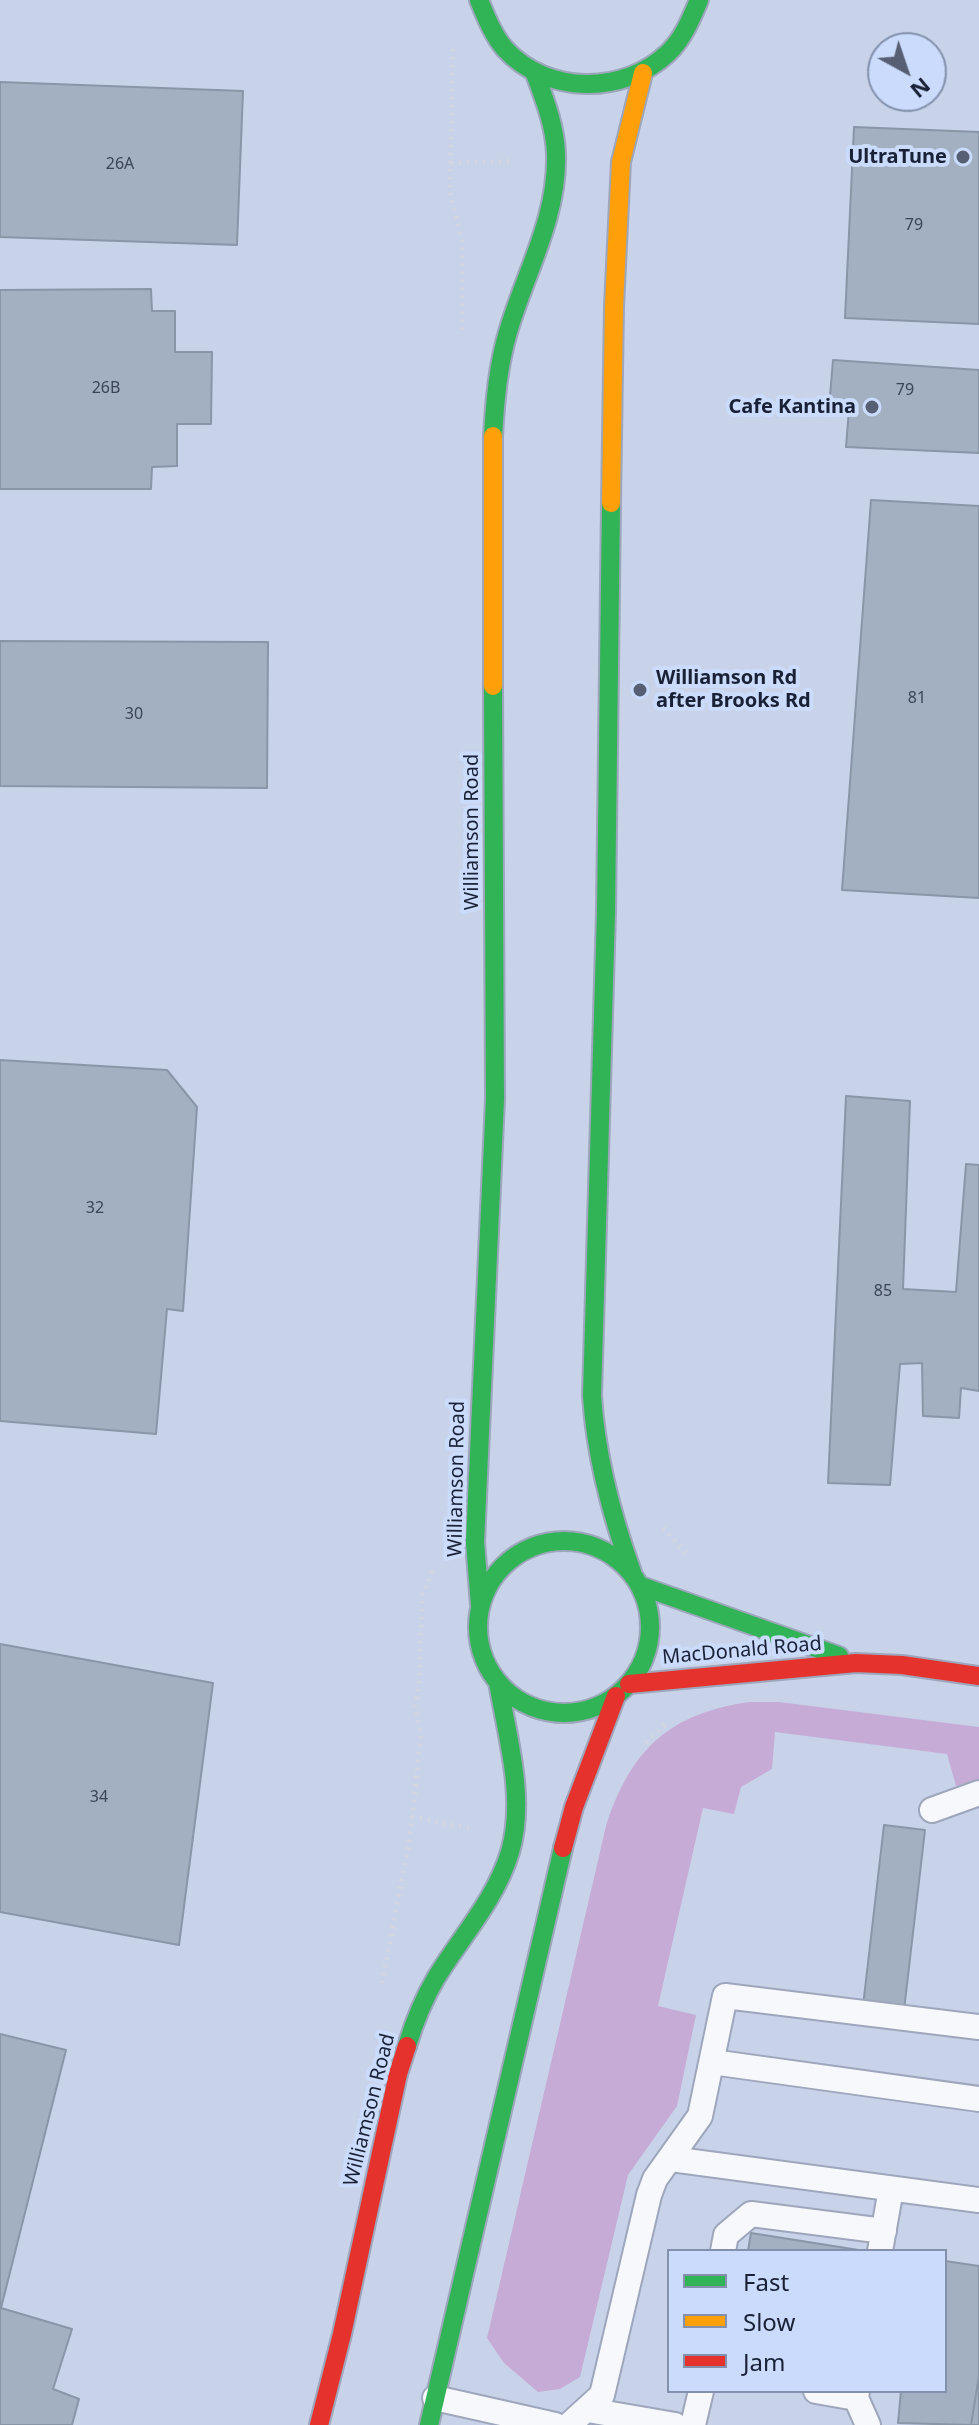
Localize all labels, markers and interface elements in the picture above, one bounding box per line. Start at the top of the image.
north arrow [867,32,947,112]
text: N [905,72,938,106]
place label: UltraTune [848,145,947,169]
marker: UltraTune [954,148,972,166]
house number: 26A [106,154,134,174]
house number: 79 [905,215,923,235]
house number: 26B [92,378,120,398]
house number: 79 [896,380,914,400]
place label: Cafe Kantina [728,395,856,419]
marker: Cafe Kantina [863,398,881,416]
place label: Williamson Rd after Brooks Rd [656,666,811,713]
marker: Williamson Rd after Brooks Rd [631,681,649,699]
house number: 81 [908,688,926,708]
house number: 30 [125,704,143,724]
street label: Williamson Road [460,754,484,910]
house number: 32 [86,1198,104,1218]
house number: 85 [874,1281,892,1301]
street label: Williamson Road [444,1401,470,1557]
street label: MacDonald Road [661,1632,823,1670]
house number: 34 [90,1787,108,1807]
street label: Williamson Road [339,2031,401,2189]
legend [667,2249,947,2393]
text: Fast [743,2265,789,2298]
text: Slow [743,2305,795,2338]
text: Jam [743,2345,785,2378]

